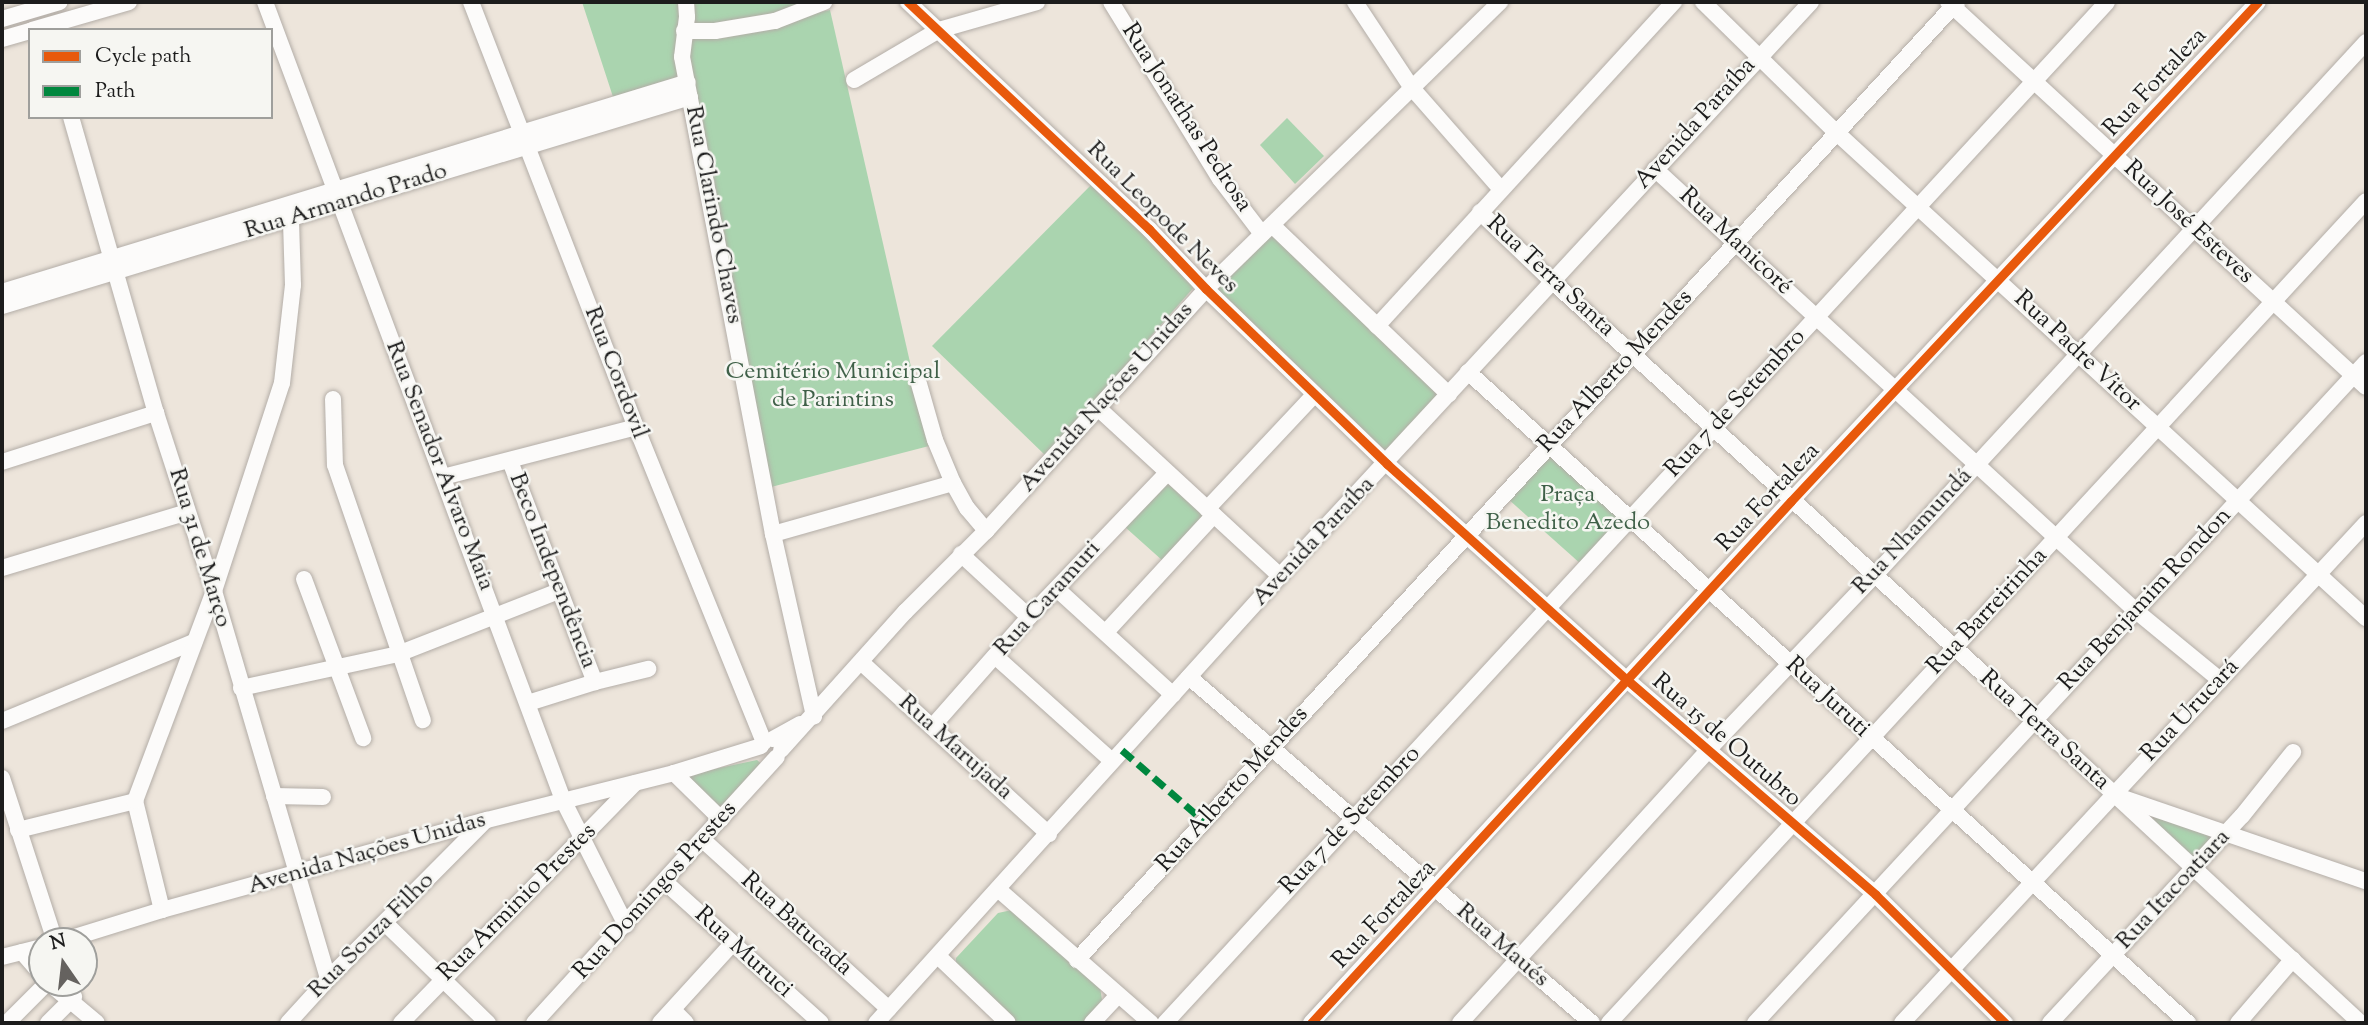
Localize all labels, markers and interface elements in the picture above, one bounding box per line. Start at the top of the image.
street label: Rua Jonathas Pedrosa [1114,18,1258,218]
street label: Rua Fortaleza [2098,22,2214,144]
legend [28,28,273,119]
text: Cycle path [95,42,192,72]
street label: Avenida Paraíba [1630,52,1762,196]
text: Path [95,77,136,107]
street label: Rua Clarindo Chaves [678,104,748,326]
street label: Rua Leopode Neves [1080,136,1244,300]
street label: Rua José Esteves [2117,155,2259,291]
street label: Rua Armando Prado [241,157,451,247]
street label: Rua Manicoré [1672,182,1798,302]
street label: Rua Terra Santa [1480,210,1620,344]
street label: Rua Alberto Mendes [1533,284,1699,460]
street label: Rua Padre Vitor [2007,286,2147,418]
street label: Avenida Nações Unidas [1014,297,1200,499]
street label: Rua Cordovil [577,303,653,443]
street label: Rua 7 de Setembro [1660,324,1812,484]
street label: Rua Senador Alvaro Maia [378,337,500,595]
park label: Cemitério Municipal de Parintins [726,359,940,415]
street label: Rua Fortaleza [1711,437,1827,559]
street label: Rua Nhamundá [1847,463,1979,601]
street label: Rua 31 de Março [161,465,237,631]
street label: Beco Independência [501,469,603,673]
street label: Avenida Paraíba [1247,471,1381,613]
park label: Praça Benedito Azedo [1486,482,1650,538]
street label: Rua Benjamim Rondon [2054,502,2238,698]
street label: Rua Caramuri [989,535,1107,663]
street label: Rua Barreirinha [1922,542,2054,682]
street label: Rua Juruti [1779,652,1875,744]
street label: Rua Urucará [2136,653,2246,769]
street label: Rua Terra Santa [1973,665,2115,797]
street label: Rua 15 de Outubro [1645,668,1807,814]
street label: Rua Marujada [892,689,1018,807]
street label: Rua Alberto Mendes [1151,701,1315,879]
street label: Rua 7 de Setembro [1275,741,1427,901]
street label: Rua Domingos Prestes [568,796,744,986]
street label: Avenida Nações Unidas [245,806,489,902]
street label: Rua Arminio Prestes [433,818,603,988]
street label: Rua Itacoatiara [2111,824,2237,956]
street label: Rua Fortaleza [1327,854,1443,976]
street label: Rua Souza Filho [303,867,441,1005]
street label: Rua Batucada [734,867,858,983]
street label: Rua Maués [1450,898,1554,994]
street label: Rua Muruci [688,901,798,1005]
north arrow [28,927,98,997]
text: N [48,928,69,958]

